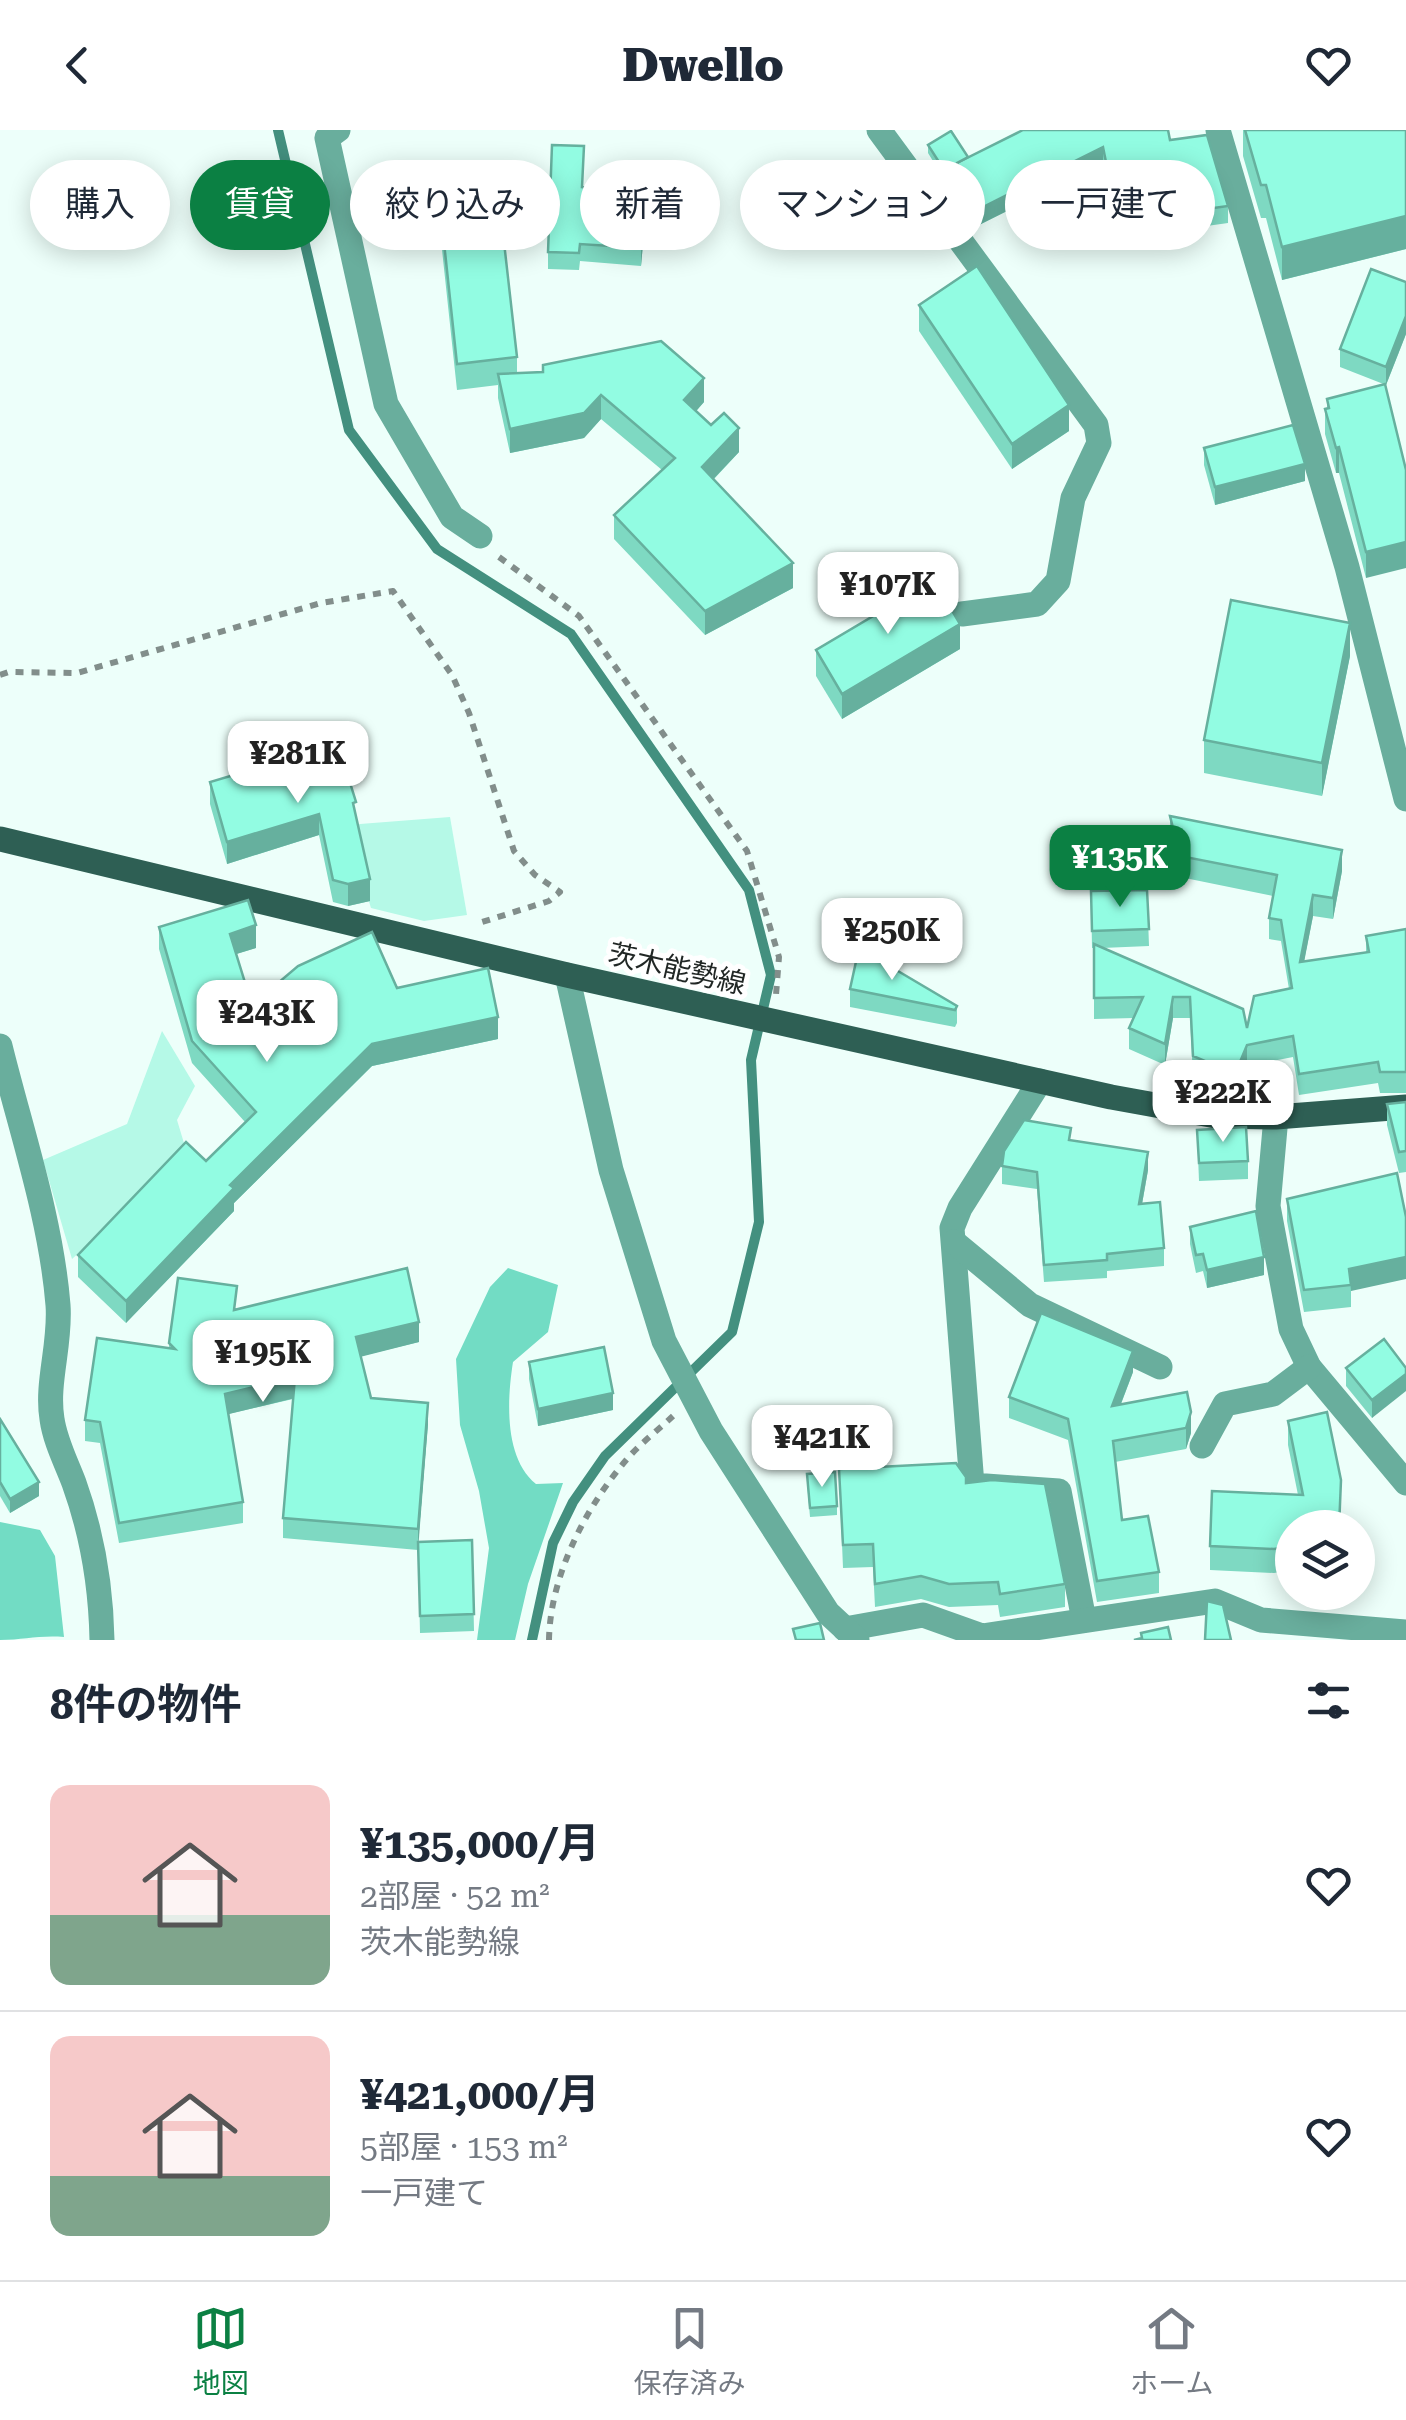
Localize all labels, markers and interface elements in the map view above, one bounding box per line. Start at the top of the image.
icon: back [50,38,105,93]
icon: heart [1301,38,1356,93]
text: Dwello [622,39,784,92]
chip: 購入 [30,160,170,250]
chip: 賃貸 [190,160,330,250]
chip: 絞り込み [350,160,560,250]
chip: 新着 [580,160,720,250]
chip: マンション [740,160,985,250]
chip: 一戸建て [1005,160,1215,250]
pin: ¥107K [818,552,958,637]
text: ¥107K [840,565,936,603]
pin: ¥281K [228,721,368,806]
text: ¥281K [250,734,346,772]
pin: ¥135K [1050,825,1190,910]
text: ¥135K [1072,838,1168,876]
pin: ¥250K [822,898,962,983]
text: ¥250K [844,911,940,949]
street label: 茨木能勢線 [605,937,749,1001]
pin: ¥243K [197,980,337,1065]
text: ¥243K [219,993,315,1031]
pin: ¥222K [1153,1060,1293,1145]
text: ¥222K [1175,1073,1271,1111]
pin: ¥195K [193,1320,333,1405]
text: ¥195K [215,1333,311,1371]
pin: ¥421K [752,1405,892,1490]
text: ¥421K [774,1418,870,1456]
map controls [1275,1510,1375,1610]
button: layers [1275,1510,1375,1610]
icon: filters [1301,1673,1356,1728]
text: 8件の物件 [50,1680,242,1729]
text: ¥135,000/月 [360,1819,600,1868]
icon: home [130,1825,250,1945]
icon: heart [1301,1858,1356,1913]
text: 2部屋 · 52 m² [360,1877,550,1915]
text: 茨木能勢線 [360,1923,520,1961]
text: ¥421,000/月 [360,2070,600,2119]
icon: home [130,2076,250,2196]
icon: heart [1301,2109,1356,2164]
text: 5部屋 · 153 m² [360,2128,568,2166]
text: 一戸建て [360,2174,488,2212]
tab: 地図 [192,2301,248,2401]
tab: 保存済み [633,2301,745,2401]
tab: ホーム [1130,2301,1214,2401]

